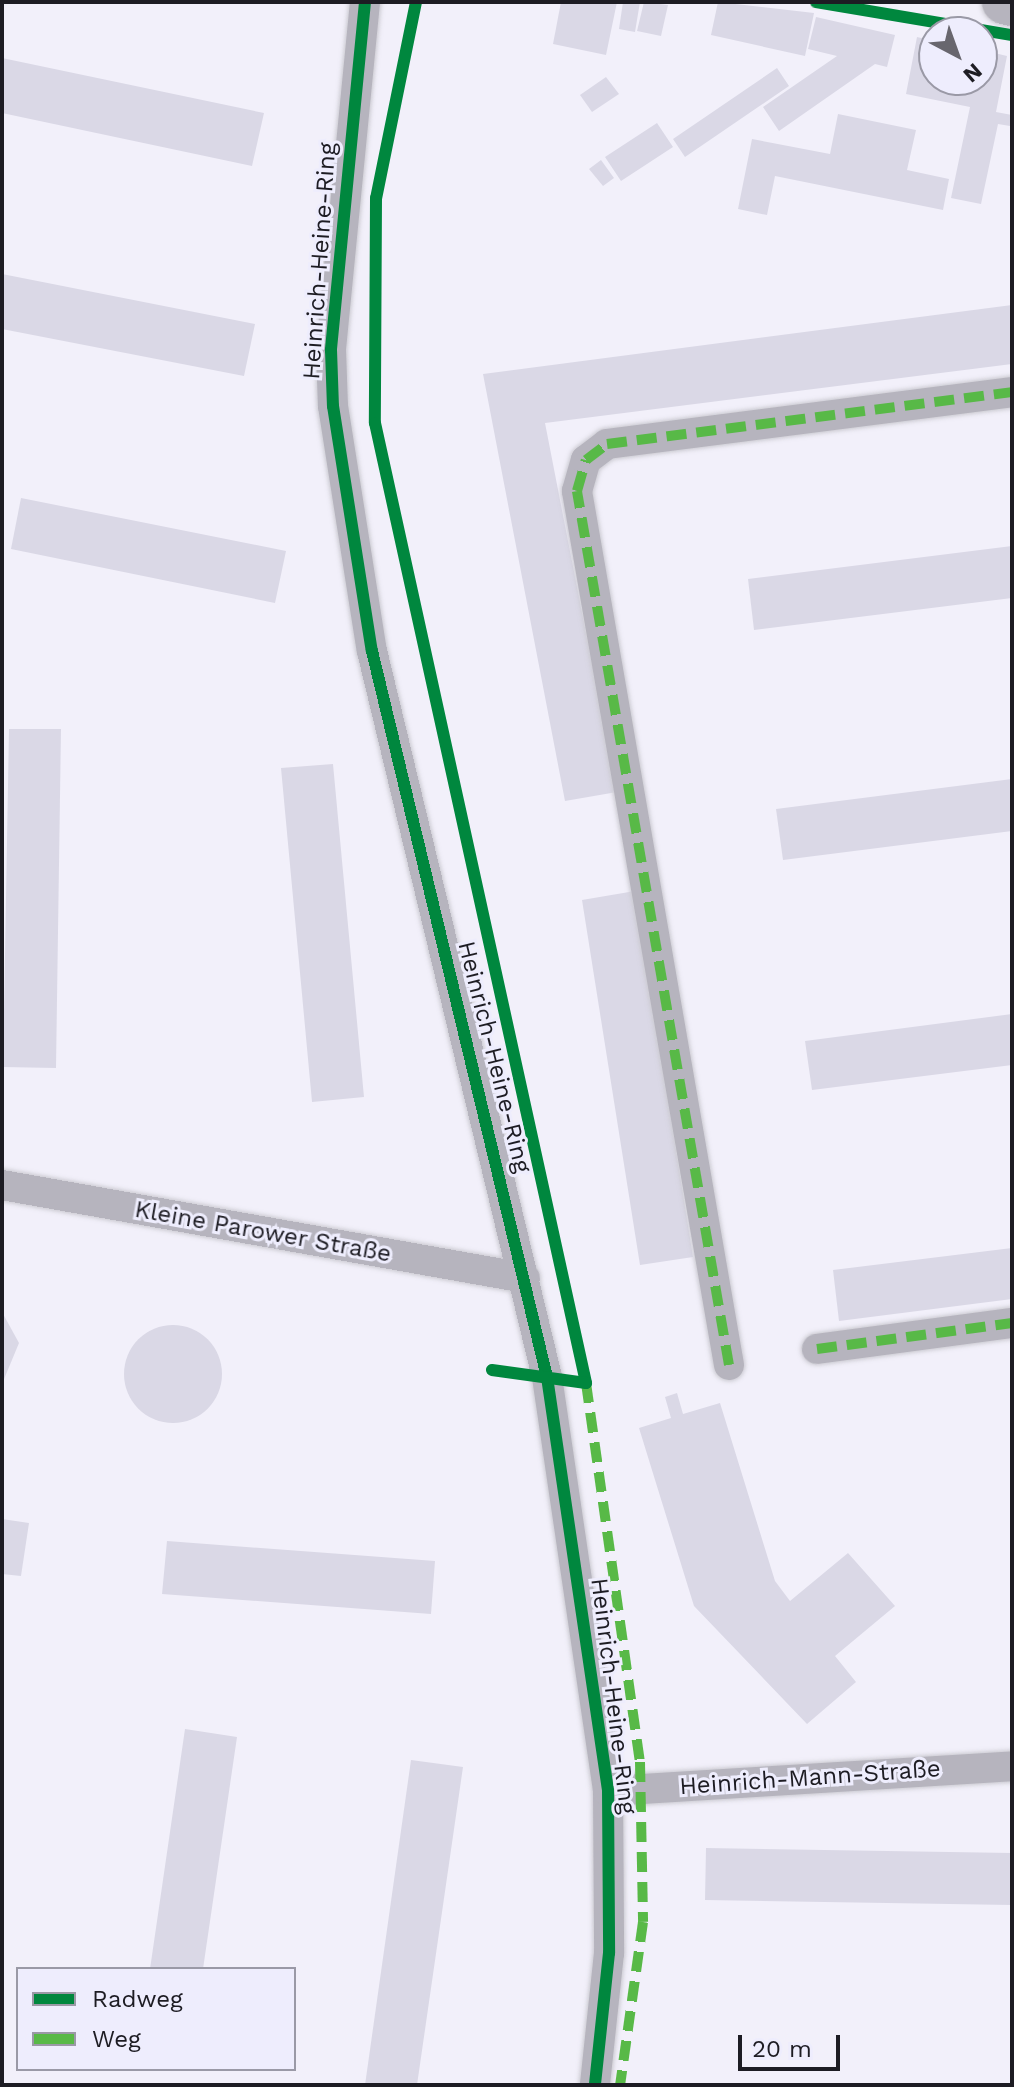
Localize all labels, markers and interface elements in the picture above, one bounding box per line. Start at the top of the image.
north arrow [918,16,998,96]
text: N [958,58,987,88]
street label: Heinrich-Heine-Ring [297,141,343,381]
street label: Heinrich-Heine-Ring [451,938,537,1176]
street label: Kleine Parower Straße [132,1195,394,1269]
street label: Heinrich-Heine-Ring [584,1576,642,1816]
street label: Heinrich-Mann-Straße [678,1755,942,1801]
legend [16,1967,296,2071]
text: Radweg [92,1985,183,2013]
scale bar [742,2019,844,2069]
text: Weg [92,2025,141,2053]
text: 20 m [752,2035,812,2063]

